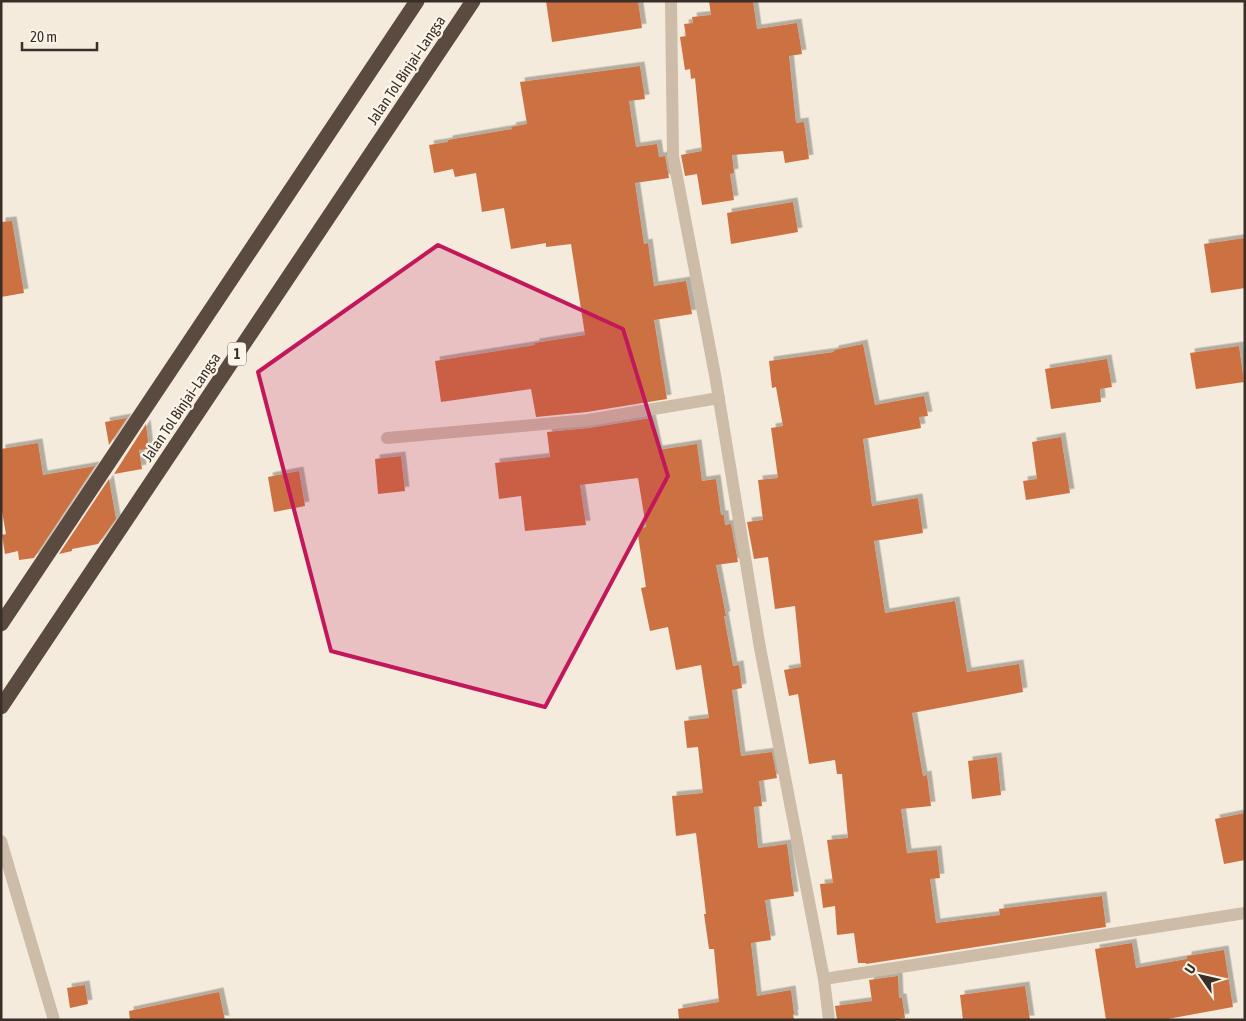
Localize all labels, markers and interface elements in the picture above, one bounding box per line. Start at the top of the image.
street label: Jalan Tol Binjai–Langsa [363,12,449,128]
scale bar [22,20,98,52]
text: 20 m [30,28,57,45]
road number: 1 [228,342,246,366]
street label: Jalan Tol Binjai–Langsa [138,349,224,465]
north arrow [1176,951,1226,1001]
text: U [1181,961,1199,977]

